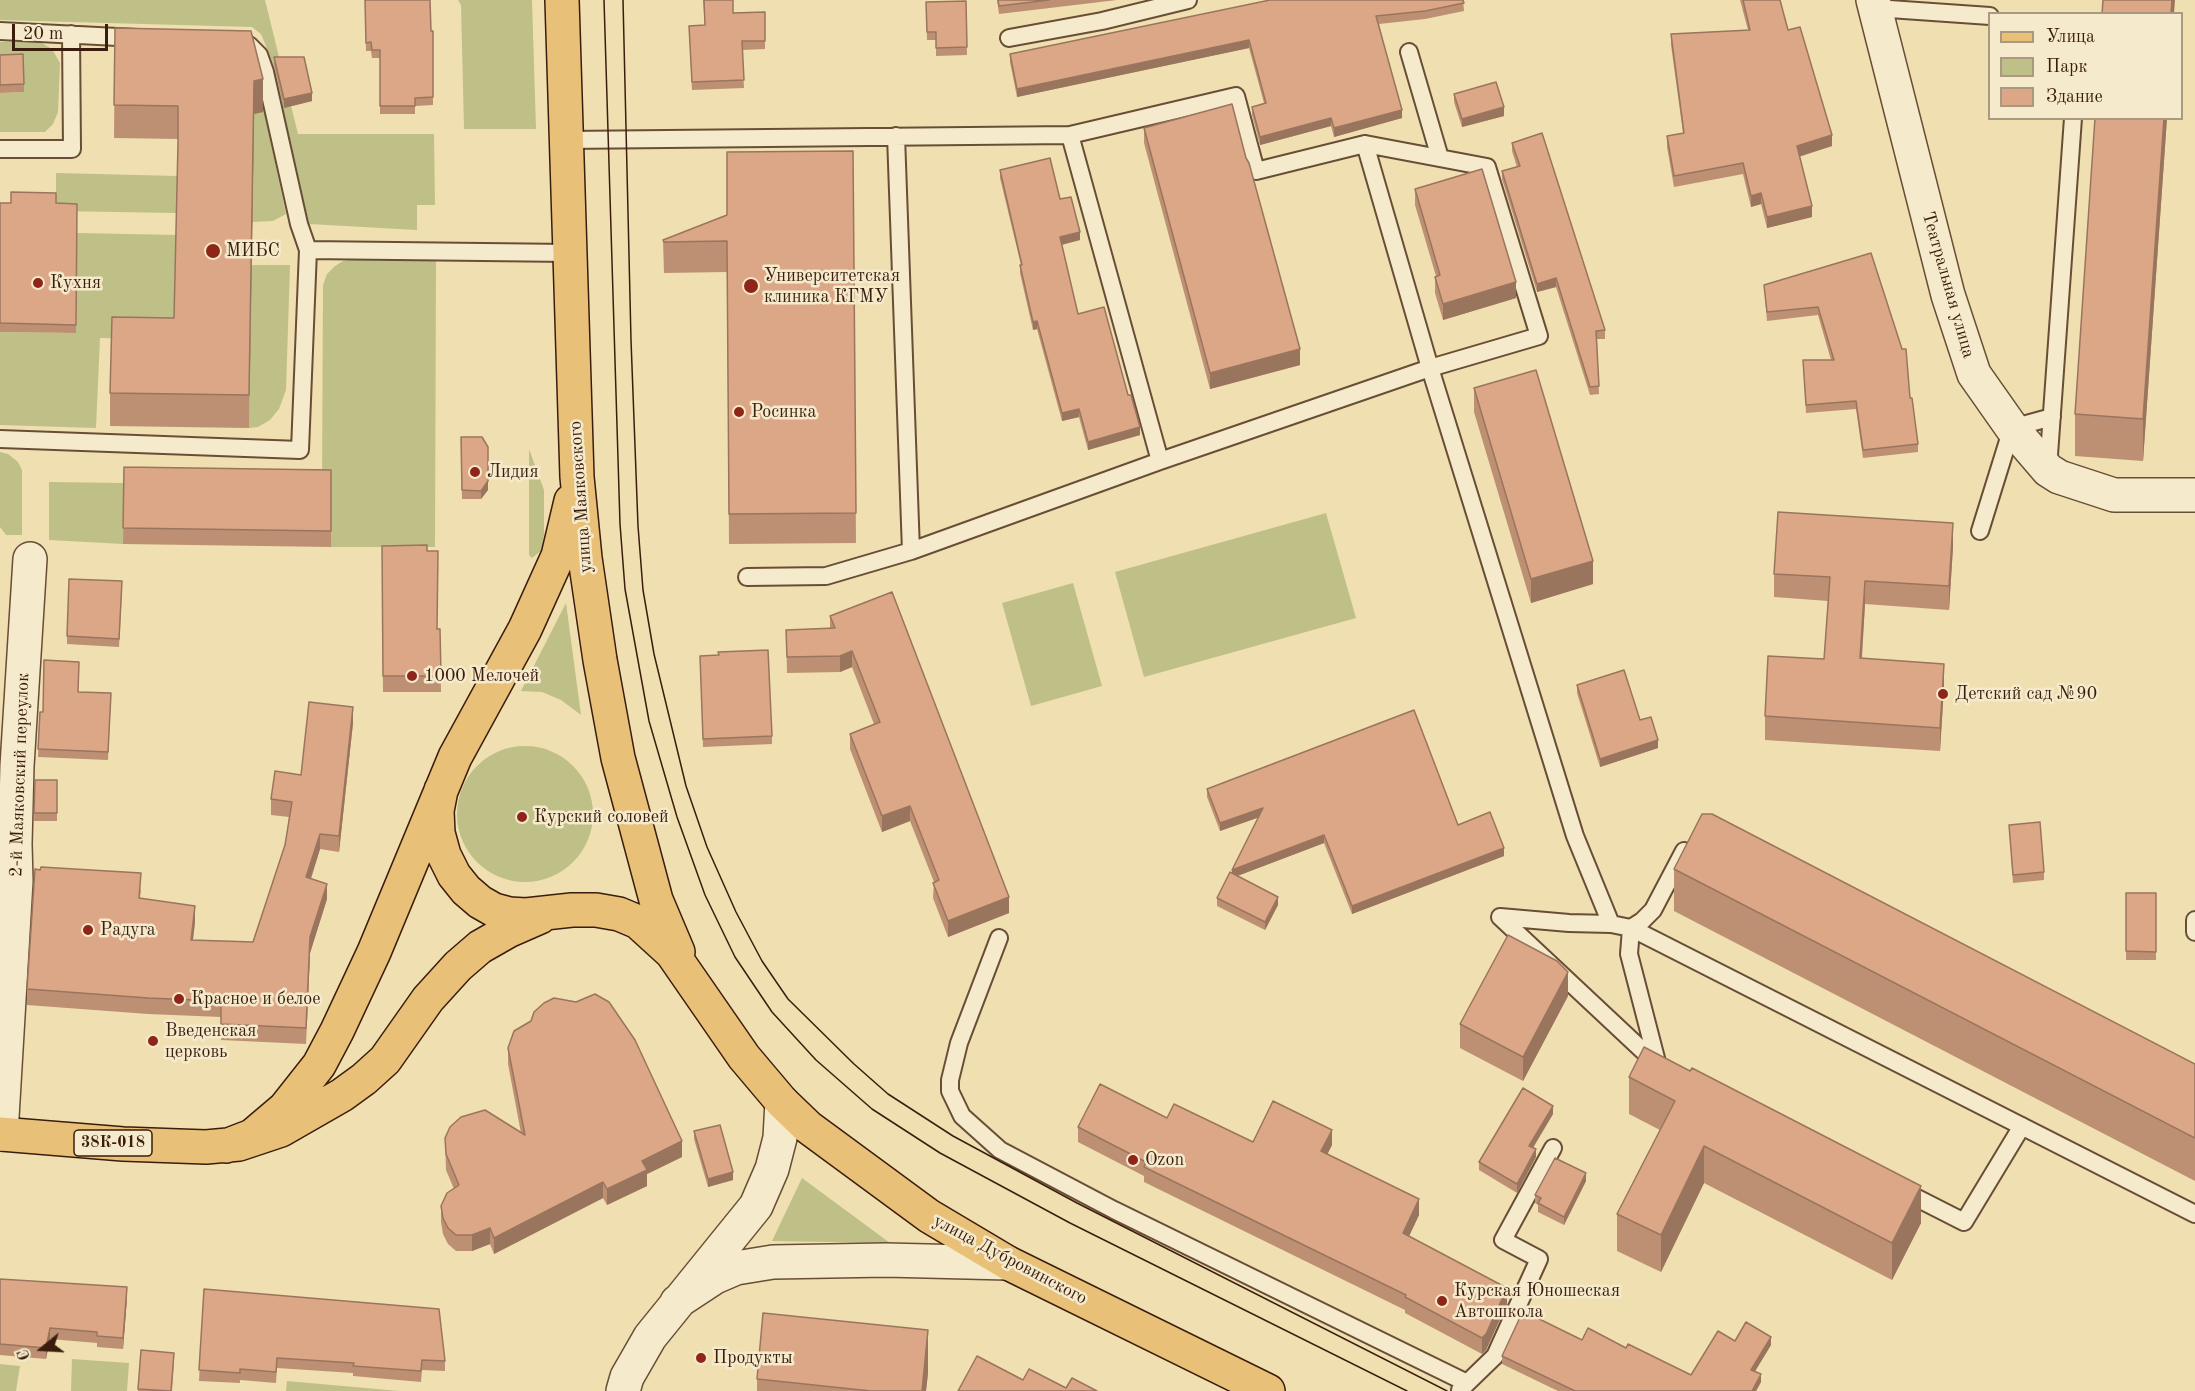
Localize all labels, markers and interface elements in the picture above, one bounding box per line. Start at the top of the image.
scale bar [15,12,111,50]
legend [1988,12,2183,120]
text: 20 m [23,25,63,43]
text: Улица [2046,28,2095,46]
text: Парк [2046,58,2087,76]
text: Здание [2046,88,2103,106]
street label: Театральная улица [1917,209,1979,361]
place label: МИБС [226,240,280,262]
marker: МИБС [204,242,222,260]
place label: Университетская клиника КГМУ [764,265,900,308]
place label: Кухня [50,272,101,294]
marker: Кухня [31,276,45,290]
marker: Университетская клиника КГМУ [742,277,760,295]
place label: Росинка [751,401,816,423]
marker: Росинка [732,405,746,419]
street label: улица Маяковского [565,420,597,574]
place label: Лидия [487,461,539,483]
marker: Лидия [468,465,482,479]
place label: 1000 Мелочей [424,665,539,687]
marker: 1000 Мелочей [405,669,419,683]
street label: 2-й Маяковский переулок [6,672,34,878]
place label: Детский сад №90 [1955,683,2097,705]
marker: Детский сад №90 [1936,687,1950,701]
place label: Курский соловей [534,806,669,828]
marker: Курский соловей [515,810,529,824]
place label: Радуга [100,919,156,941]
marker: Радуга [81,923,95,937]
place label: Красное и белое [191,988,320,1010]
marker: Красное и белое [172,992,186,1006]
place label: Введенская церковь [165,1020,256,1062]
marker: Введенская церковь [146,1034,160,1048]
road number: 38К-018 [74,1130,152,1156]
place label: Ozon [1145,1149,1184,1171]
marker: Ozon [1126,1153,1140,1167]
street label: улица Дубровинского [929,1210,1091,1310]
place label: Курская Юношеская Автошкола [1454,1280,1620,1322]
marker: Курская Юношеская Автошкола [1435,1294,1449,1308]
north arrow [12,1319,72,1379]
text: С [16,1347,34,1362]
place label: Продукты [713,1347,793,1369]
marker: Продукты [694,1351,708,1365]

